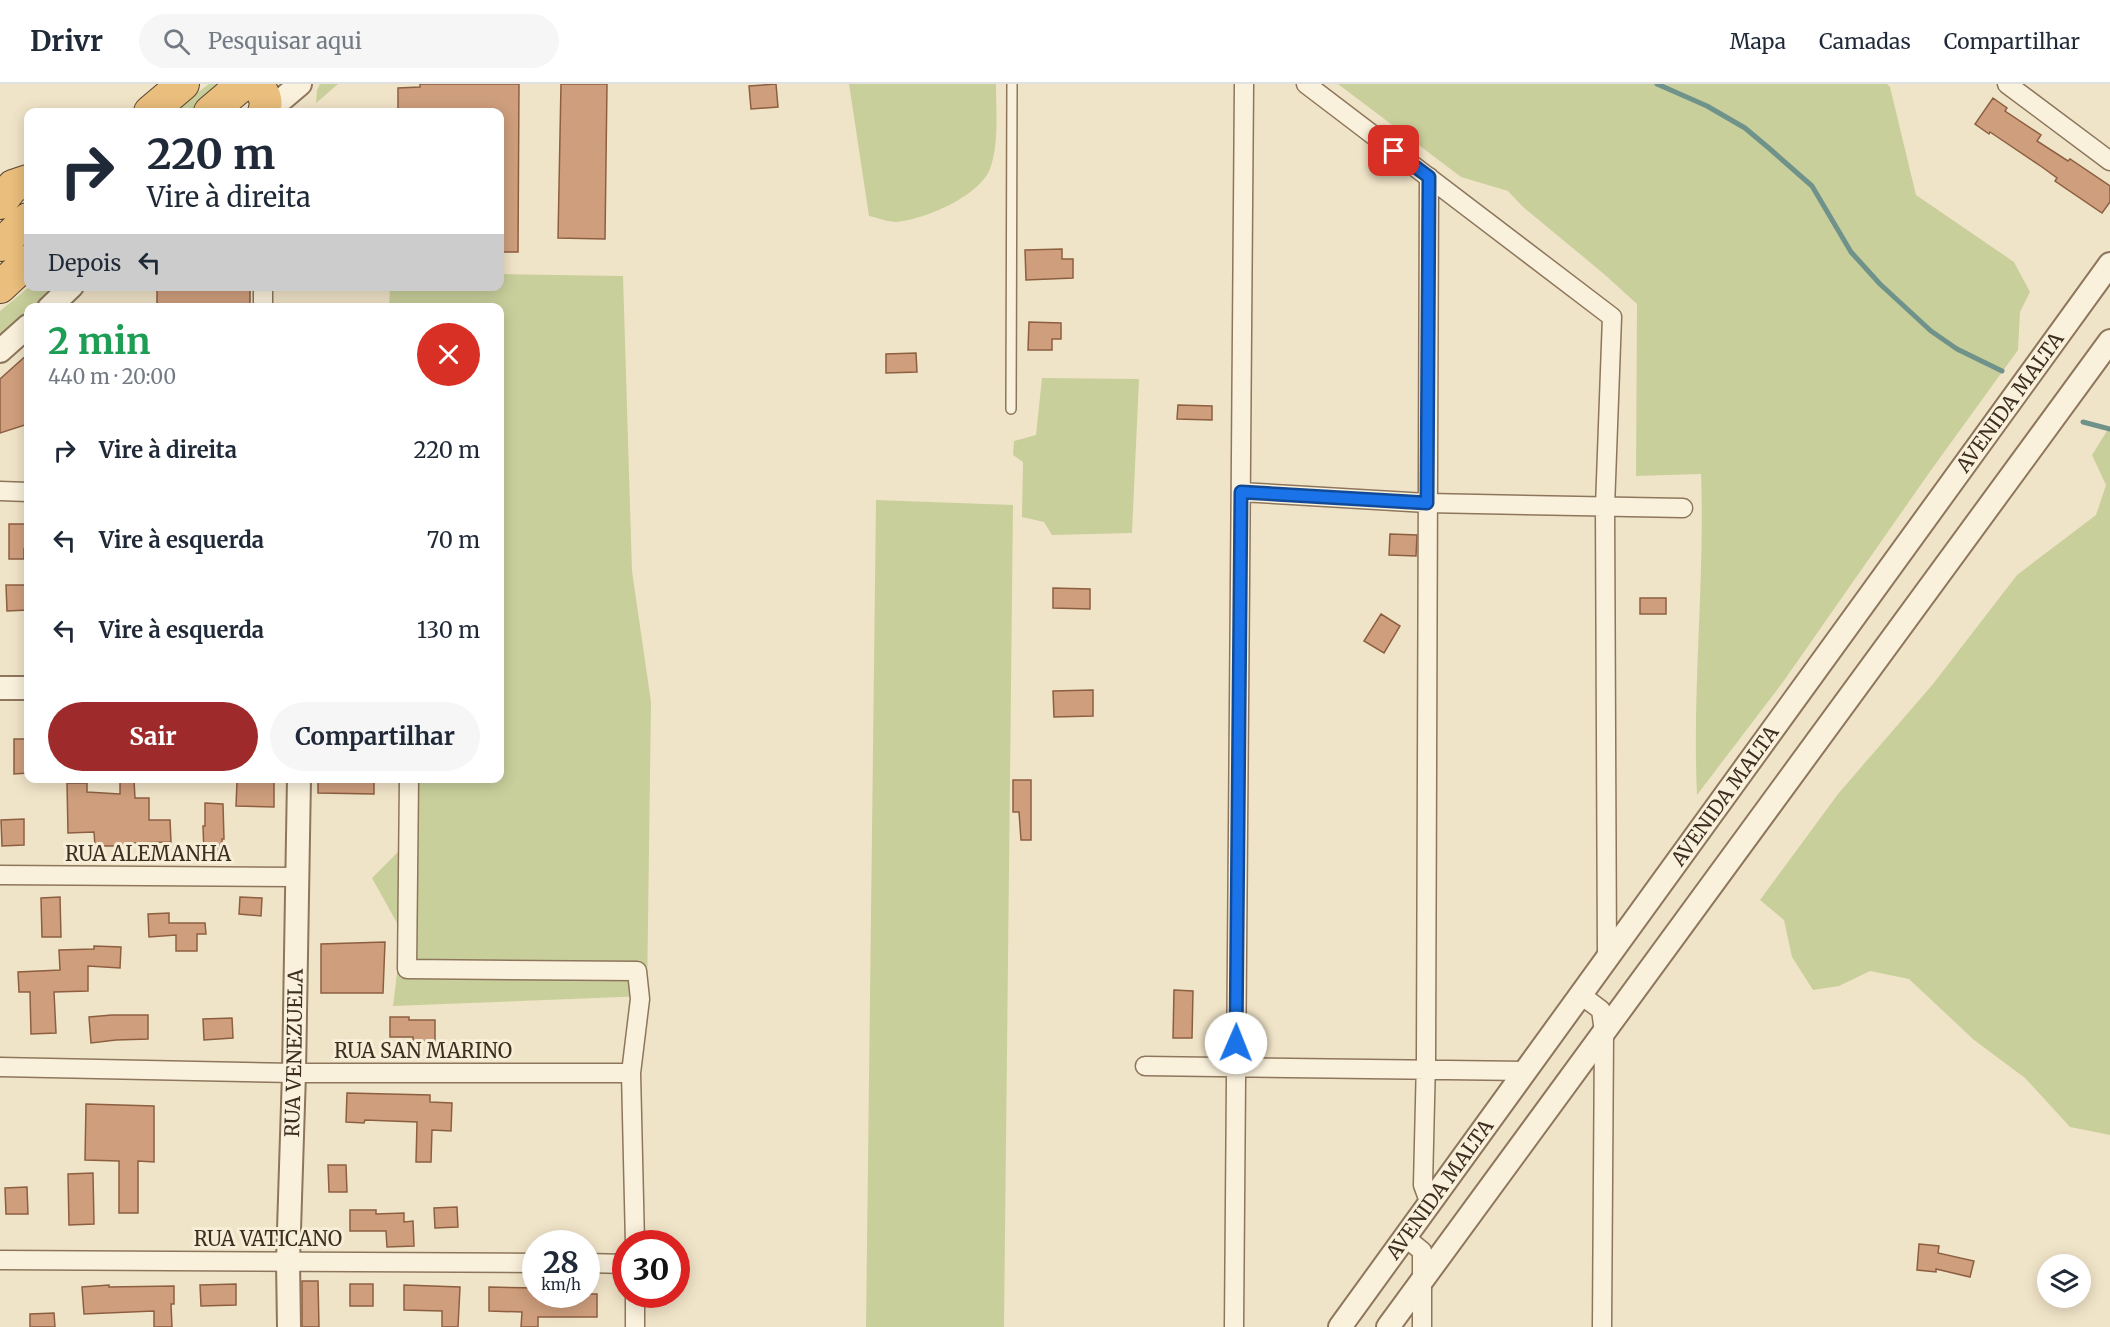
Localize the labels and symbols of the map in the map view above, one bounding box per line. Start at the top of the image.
pin [1368,125,1419,176]
street label: AVENIDA MALTA [1950,326,2069,478]
street label: AVENIDA MALTA [1665,720,1784,871]
street label: RUA ALEMANHA [65,841,232,866]
street label: RUA VENEZUELA [279,968,308,1138]
position arrow [1204,1011,1268,1075]
street label: RUA SAN MARINO [334,1038,512,1063]
street label: AVENIDA MALTA [1380,1113,1499,1265]
street label: RUA VATICANO [194,1226,342,1251]
speed limit sign: 30 [612,1230,690,1308]

